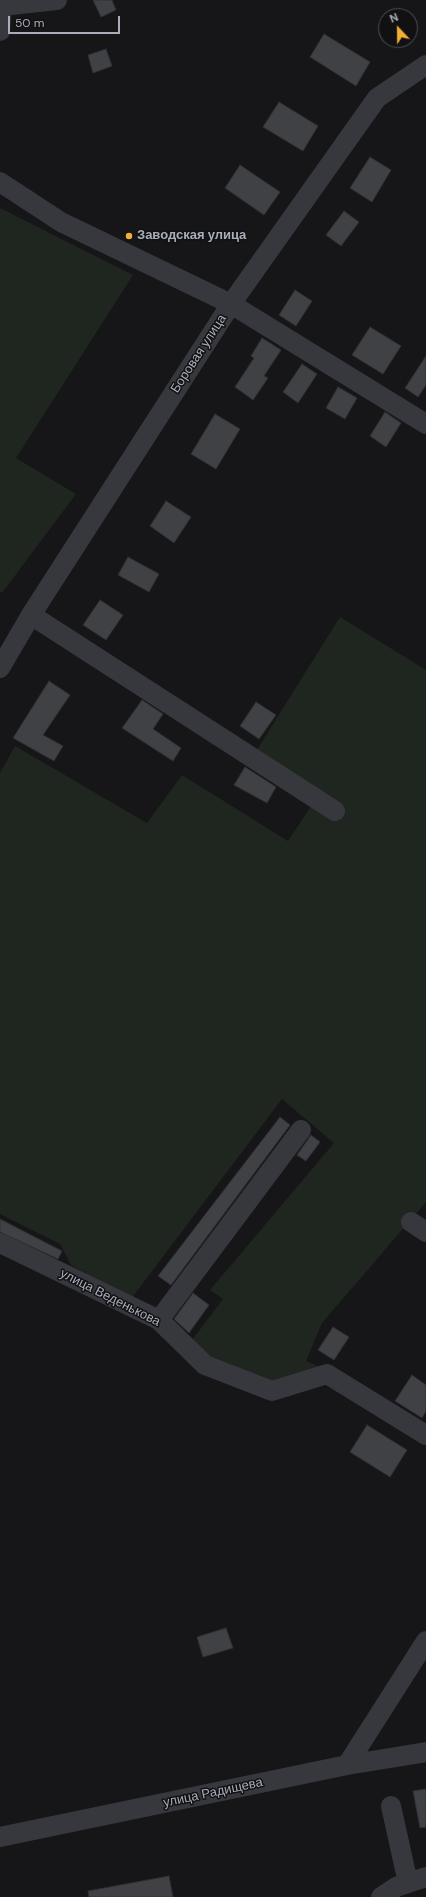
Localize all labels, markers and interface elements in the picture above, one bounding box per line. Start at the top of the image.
scale bar [10,8,122,34]
north arrow [378,8,418,48]
text: N [388,10,400,26]
text: 50 m [15,15,44,31]
place label: Заводская улица [137,228,246,244]
marker: Заводская улица [124,231,134,241]
street label: Боровая улица [168,312,230,396]
street label: улица Веденькова [57,1266,163,1330]
street label: улица Радищева [162,1775,264,1811]

